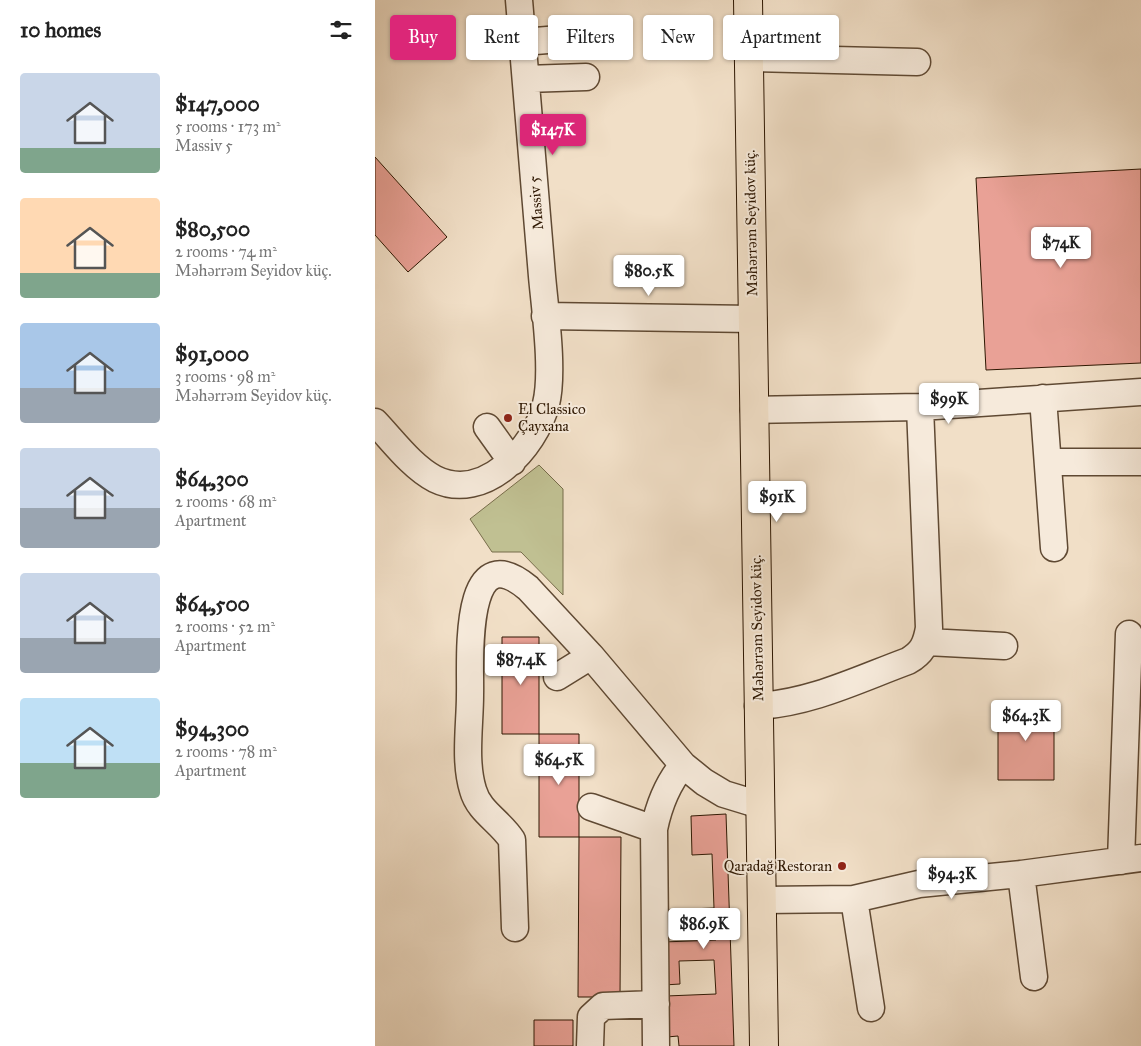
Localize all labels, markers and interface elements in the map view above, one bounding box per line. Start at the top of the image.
chip: Buy [390,15,456,60]
chip: Rent [466,15,538,60]
chip: Filters [548,15,633,60]
chip: New [643,15,713,60]
chip: Apartment [723,15,839,60]
icon: filters [327,16,355,44]
text: 10 homes [20,17,101,43]
text: $147,000 [175,91,260,117]
icon: home [60,93,120,153]
pin: $147K [518,114,588,156]
text: 5 rooms · 173 m² [175,117,281,136]
text: $147K [531,120,575,139]
text: Massiv 5 [175,136,233,155]
street label: Məhərrəm Seyidov küç. [741,149,761,297]
street label: Massiv 5 [525,175,547,231]
text: $80,500 [175,216,250,242]
icon: home [60,218,120,278]
pin: $74K [1031,226,1091,269]
text: $74K [1042,233,1080,252]
text: 2 rooms · 74 m² [175,242,277,261]
pin: $80.5K [608,254,690,297]
text: Məhərrəm Seyidov küç. [175,261,332,280]
text: $80.5K [624,261,674,280]
text: $91,000 [175,341,249,367]
icon: home [60,343,120,403]
text: 3 rooms · 98 m² [175,367,275,386]
pin: $99K [919,382,979,425]
text: Məhərrəm Seyidov küç. [175,386,332,405]
text: $99K [930,389,968,408]
place label: El Classico Çayxana [518,400,586,435]
marker: El Classico Çayxana [502,412,514,424]
text: $64,300 [175,466,249,492]
icon: home [60,468,120,528]
pin: $91K [747,480,807,523]
text: $91K [759,487,795,506]
text: 2 rooms · 68 m² [175,492,276,511]
text: Apartment [175,511,247,530]
street label: Məhərrəm Seyidov küç. [747,554,767,702]
text: $64,500 [175,591,250,617]
icon: home [60,593,120,653]
text: 2 rooms · 52 m² [175,617,275,636]
text: Apartment [175,636,247,655]
pin: $87.4K [480,644,562,686]
text: $87.4K [496,650,546,669]
pin: $64.3K [985,700,1067,742]
text: $64.3K [1002,706,1050,725]
text: $94,300 [175,716,249,742]
icon: home [60,718,120,778]
text: 2 rooms · 78 m² [175,742,277,761]
pin: $64.5K [518,744,600,786]
text: $64.5K [535,750,583,769]
text: Apartment [175,761,247,780]
place label: Qaradağ Restoran [724,857,832,875]
pin: $94.3K [911,858,993,900]
marker: Qaradağ Restoran [836,860,848,872]
text: $94.3K [928,864,976,883]
pin: $86.9K [663,908,745,950]
text: $86.9K [679,914,729,933]

